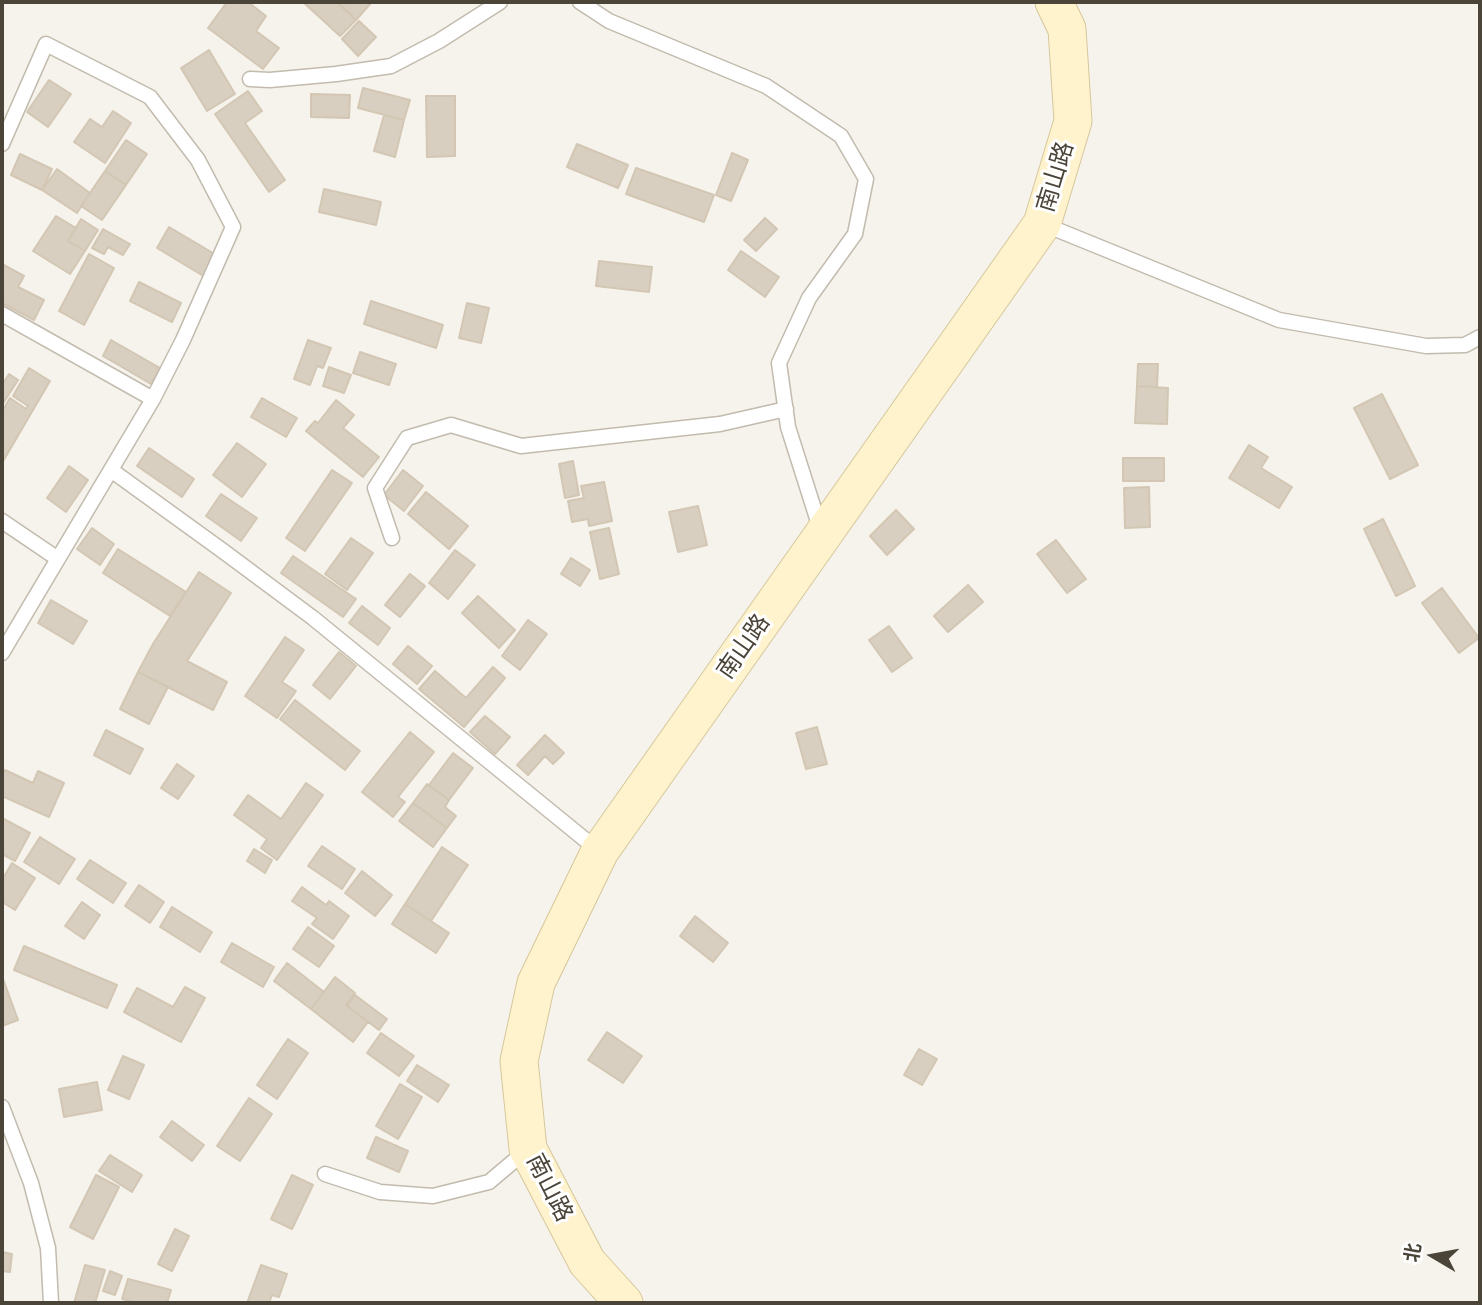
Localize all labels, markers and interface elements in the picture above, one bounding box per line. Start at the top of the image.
street label: 南山路 [1032,138,1080,216]
street label: 南山路 [712,609,776,685]
street label: 南山路 [520,1149,578,1227]
north arrow [1398,1221,1468,1291]
text: 北 [1398,1241,1427,1264]

